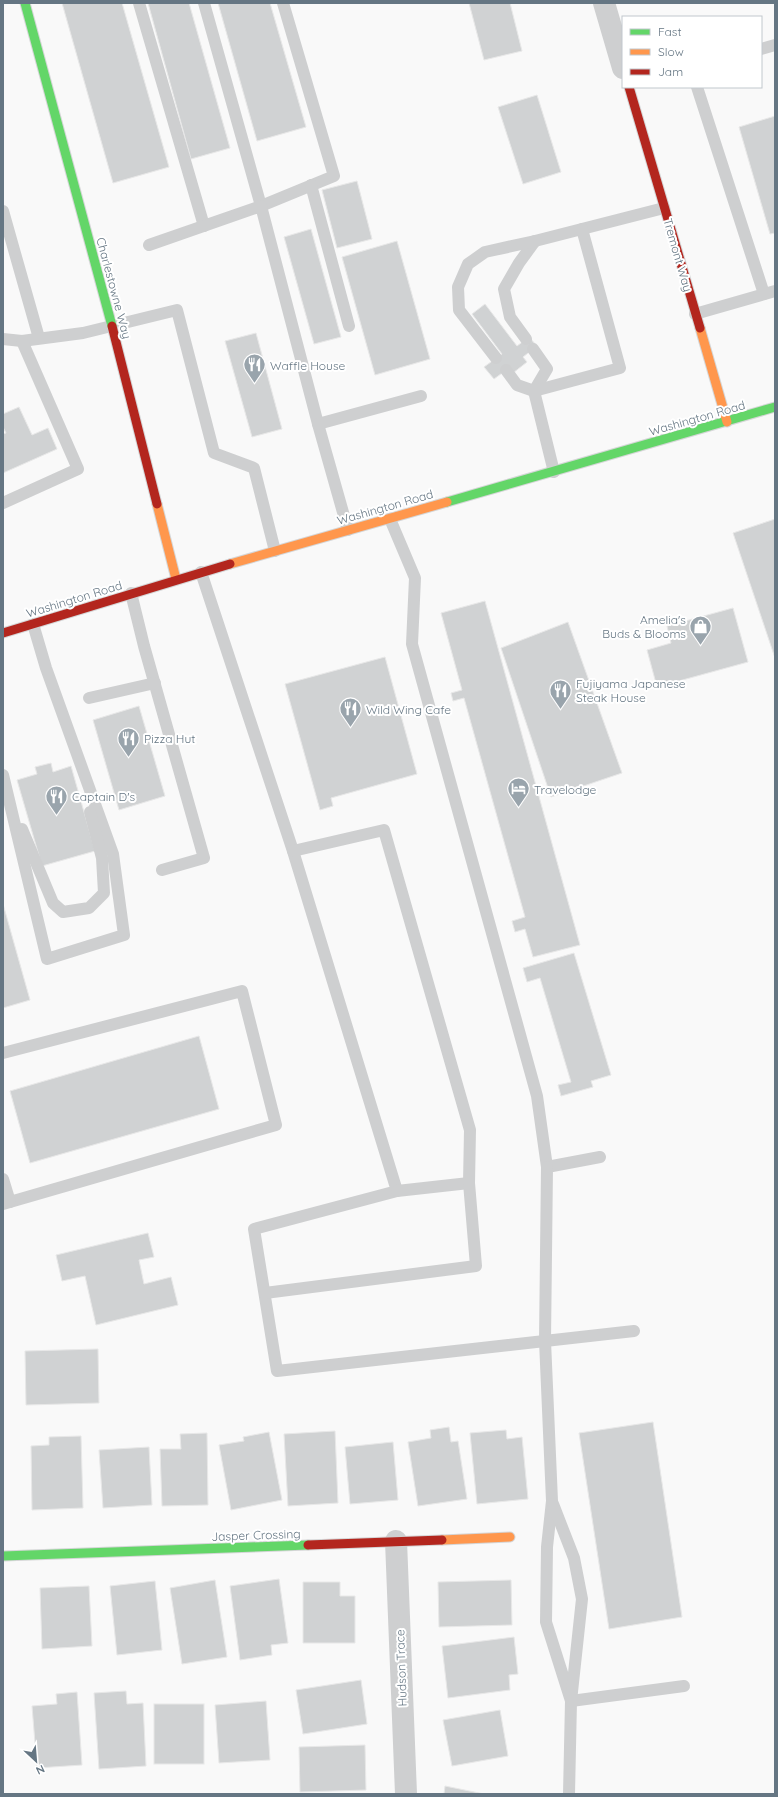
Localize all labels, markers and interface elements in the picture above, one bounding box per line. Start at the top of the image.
legend [622,16,762,88]
text: Fast [658,24,682,39]
text: Slow [658,44,684,59]
text: Jam [658,64,683,79]
street label: Tremont Way [660,217,696,293]
street label: Charlestowne Way [93,236,135,340]
restaurant icon: Waffle House [241,352,267,385]
place label: Waffle House [270,358,346,373]
street label: Washington Road [647,397,747,439]
street label: Washington Road [335,486,435,528]
street label: Washington Road [24,577,124,621]
place label: Amelia's Buds & Blooms [602,612,686,641]
shop icon: Amelia's Buds & Blooms [688,613,714,646]
place label: Fujiyama Japanese Steak House [576,676,686,705]
restaurant icon: Fujiyama Japanese Steak House [548,677,574,710]
restaurant icon: Wild Wing Cafe [338,696,364,729]
place label: Wild Wing Cafe [366,702,451,717]
restaurant icon: Pizza Hut [116,725,142,758]
place label: Pizza Hut [144,731,195,746]
hotel icon: Travelodge [506,776,532,809]
place label: Travelodge [534,782,597,797]
restaurant icon: Captain D's [43,783,69,816]
place label: Captain D's [72,789,135,804]
street label: Jasper Crossing [211,1526,301,1544]
street label: Hudson Trace [392,1629,410,1707]
north arrow [16,1741,56,1781]
text: N [34,1762,47,1778]

